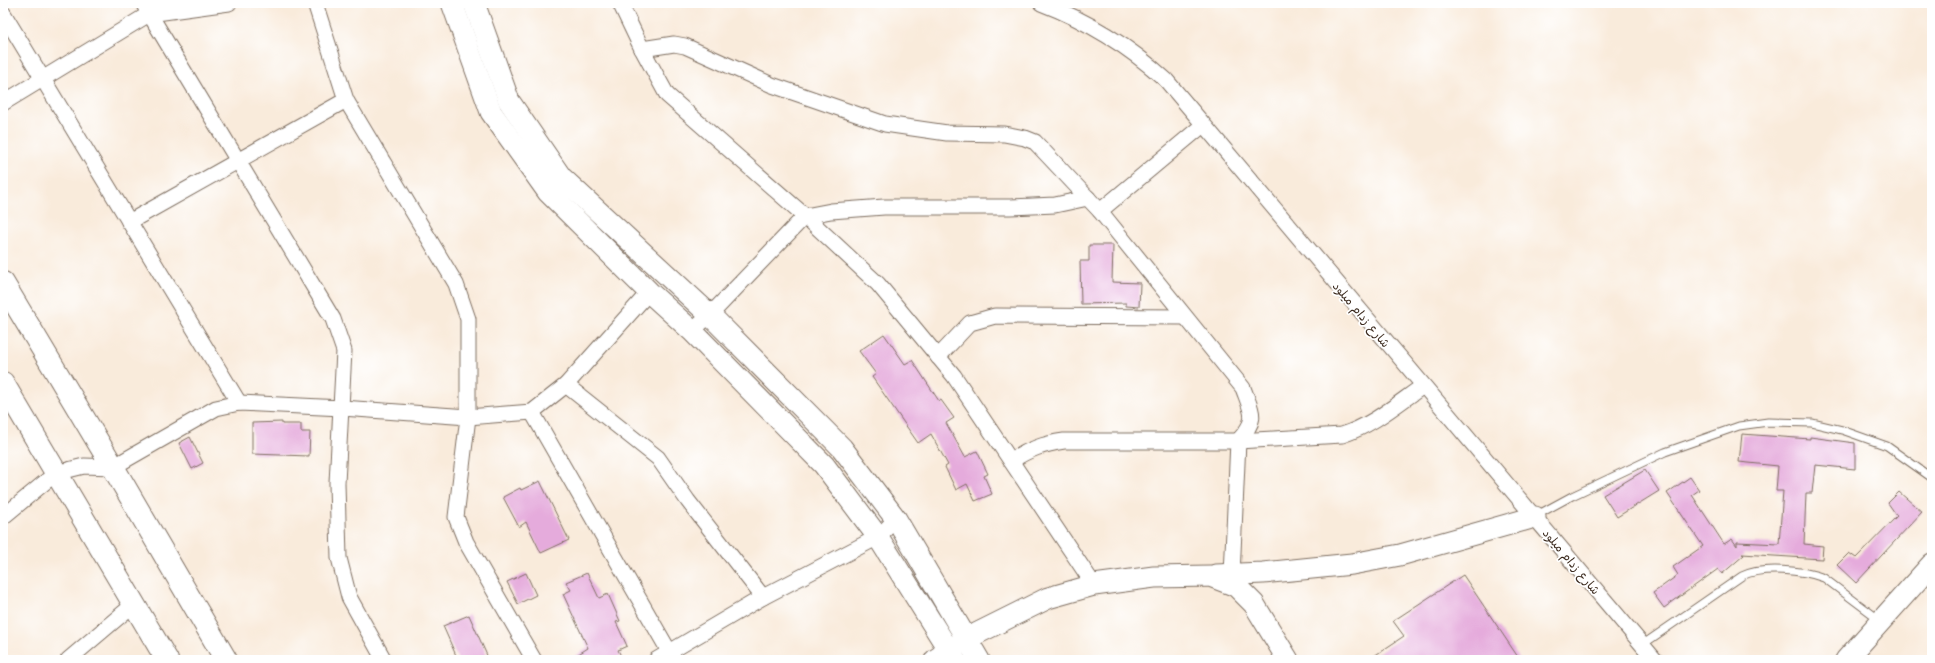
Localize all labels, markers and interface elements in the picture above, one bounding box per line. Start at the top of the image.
street label: شارع زدام ميلود [1328,277,1395,352]
street label: شارع زدام ميلود [1538,524,1605,599]

